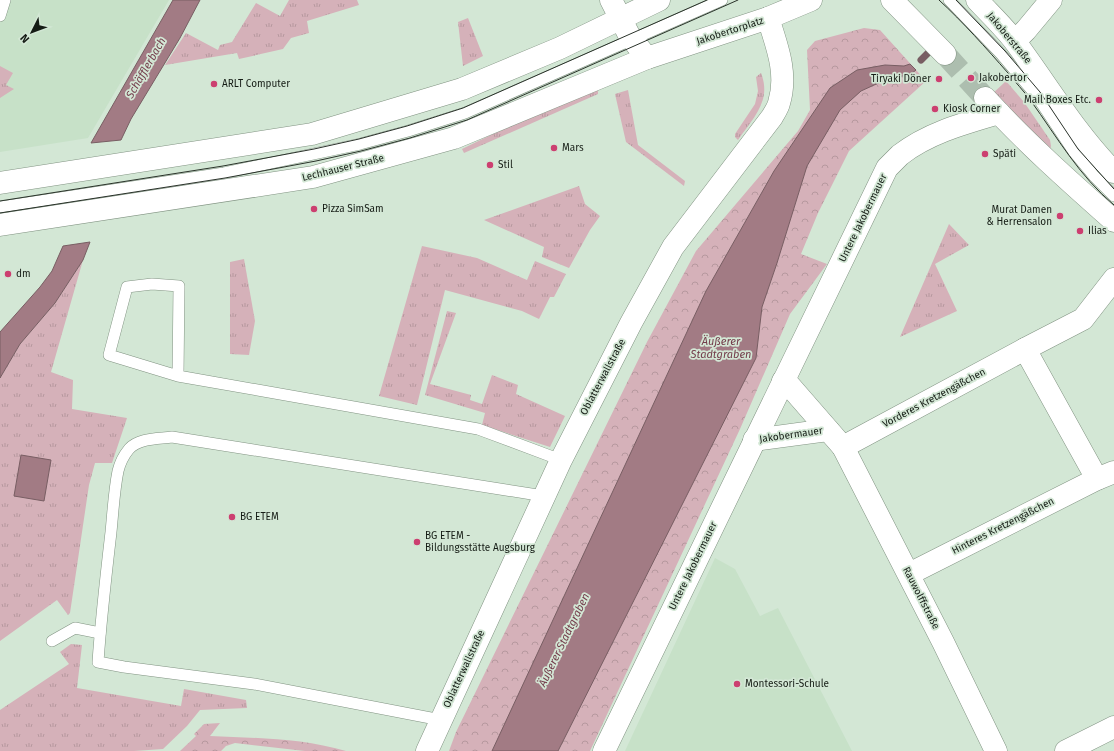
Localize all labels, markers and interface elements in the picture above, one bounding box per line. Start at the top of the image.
street label: Jakoberstraße [984,10,1034,66]
north arrow [12,12,52,52]
street label: Jakobertorplatz [695,14,766,48]
text: N [18,31,32,45]
water label: Schäfflerbach [123,35,169,102]
place label: Jakobertor [979,72,1027,84]
place label: Tiryaki Döner [871,73,931,85]
marker: Jakobertor [966,73,976,83]
marker: Tiryaki Döner [934,74,944,84]
place label: ARLT Computer [222,78,290,90]
marker: ARLT Computer [209,79,219,89]
place label: Mail Boxes Etc. [1024,94,1091,106]
marker: Mail Boxes Etc. [1094,95,1104,105]
place label: Kiosk Corner [943,103,1000,115]
marker: Kiosk Corner [930,104,940,114]
place label: Mars [562,142,584,154]
marker: Mars [549,143,559,153]
place label: Späti [993,148,1016,160]
marker: Späti [980,149,990,159]
street label: Lechhauser Straße [301,152,385,184]
place label: Stil [498,159,513,171]
marker: Stil [485,160,495,170]
street label: Untere Jakobermauer [836,172,890,264]
place label: Pizza SimSam [322,203,384,215]
marker: Pizza SimSam [309,204,319,214]
place label: Murat Damen & Herrensalon [987,204,1052,228]
marker: Murat Damen & Herrensalon [1055,211,1065,221]
place label: Ilias [1088,225,1107,237]
marker: Ilias [1075,226,1085,236]
place label: dm [16,268,31,280]
marker: dm [3,269,13,279]
water label: Äußerer Stadtgraben [690,334,751,361]
street label: Oblatterwallstraße [578,337,628,417]
street label: Vorderes Kretzengäßchen [880,366,988,430]
street label: Jakobermauer [759,425,824,445]
street label: Hinteres Kretzengäßchen [950,495,1056,557]
place label: BG ETEM [240,511,279,523]
marker: BG ETEM [227,512,237,522]
street label: Untere Jakobermauer [666,520,720,612]
place label: BG ETEM - Bildungsstätte Augsburg [425,530,536,554]
marker: BG ETEM - Bildungsstätte Augsburg [412,537,422,547]
street label: Rauwolffstraße [900,565,942,631]
water label: Äußerer Stadtgraben [534,591,592,690]
street label: Oblatterwallstraße [441,628,487,710]
place label: Montessori-Schule [745,678,829,690]
marker: Montessori-Schule [732,679,742,689]

